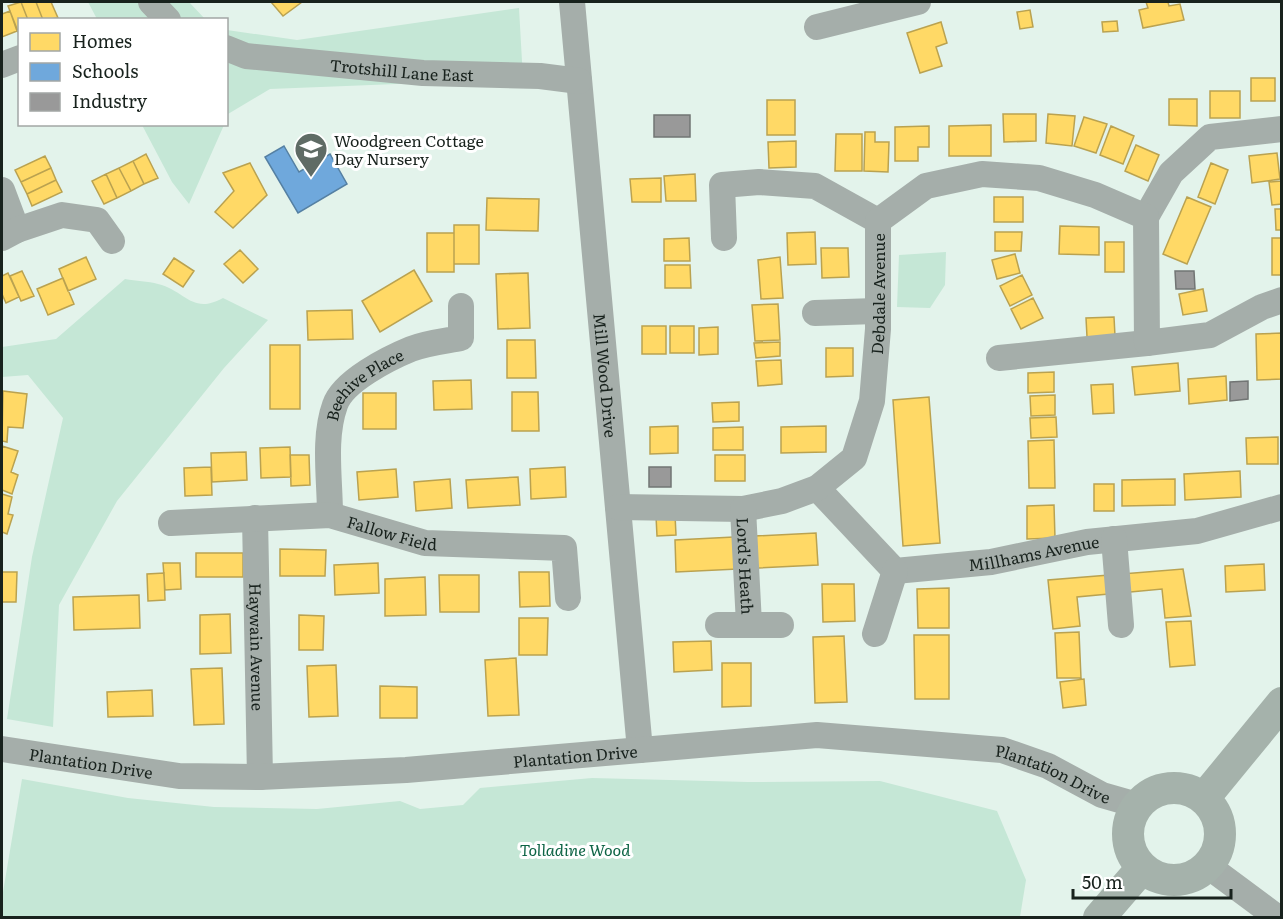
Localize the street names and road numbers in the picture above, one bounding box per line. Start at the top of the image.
street label: Trotshill Lane East [329,52,475,86]
street label: Debdale Avenue [864,233,890,355]
street label: Mill Wood Drive [588,312,624,439]
street label: Beehive Place [319,342,407,423]
street label: Fallow Field [344,509,438,555]
street label: Lord's Heath [731,517,761,615]
street label: Millhams Avenue [967,529,1100,576]
street label: Haywain Avenue [244,583,271,711]
street label: Plantation Drive [994,737,1113,809]
street label: Plantation Drive [512,738,638,773]
street label: Plantation Drive [27,741,155,784]

